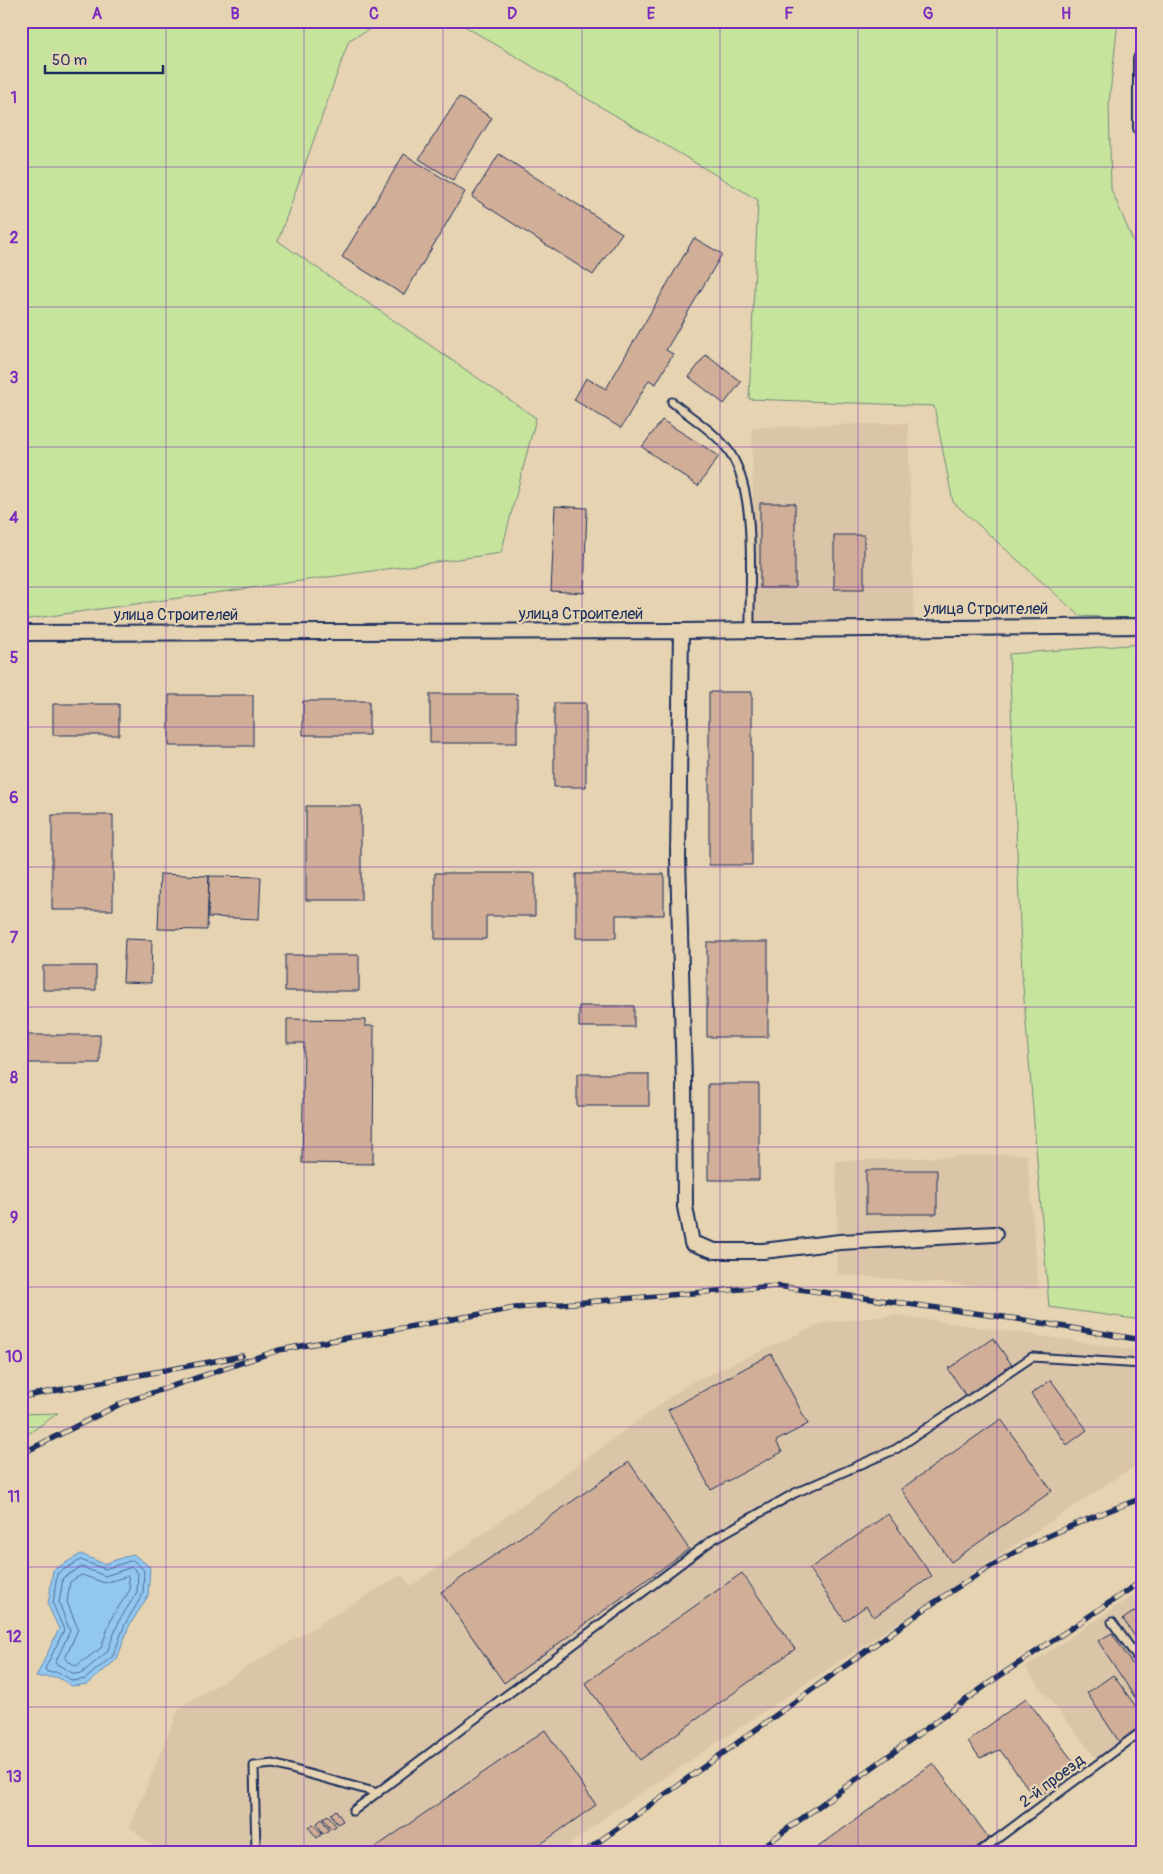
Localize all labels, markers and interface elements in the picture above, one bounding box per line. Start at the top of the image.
text: A [92,4,103,24]
text: B [230,4,240,24]
text: C [369,4,379,24]
text: D [507,4,517,24]
text: E [647,4,656,24]
text: F [784,4,794,24]
text: G [923,4,934,24]
text: H [1061,4,1071,24]
scale bar [45,42,162,74]
text: 50 m [52,51,87,70]
text: 1 [11,88,17,108]
text: 2 [10,228,19,248]
text: 3 [10,368,19,388]
text: 4 [9,508,19,528]
street label: улица Строителей [923,599,1048,619]
street label: улица Строителей [518,604,643,624]
street label: улица Строителей [113,605,238,625]
text: 5 [10,648,19,668]
text: 6 [9,788,19,808]
text: 7 [10,928,19,948]
text: 8 [10,1068,18,1088]
text: 9 [10,1208,18,1228]
text: 10 [5,1347,23,1367]
text: 11 [8,1487,20,1507]
text: 12 [6,1627,22,1647]
street label: 2-й проезд [1015,1750,1089,1812]
text: 13 [6,1767,22,1787]

